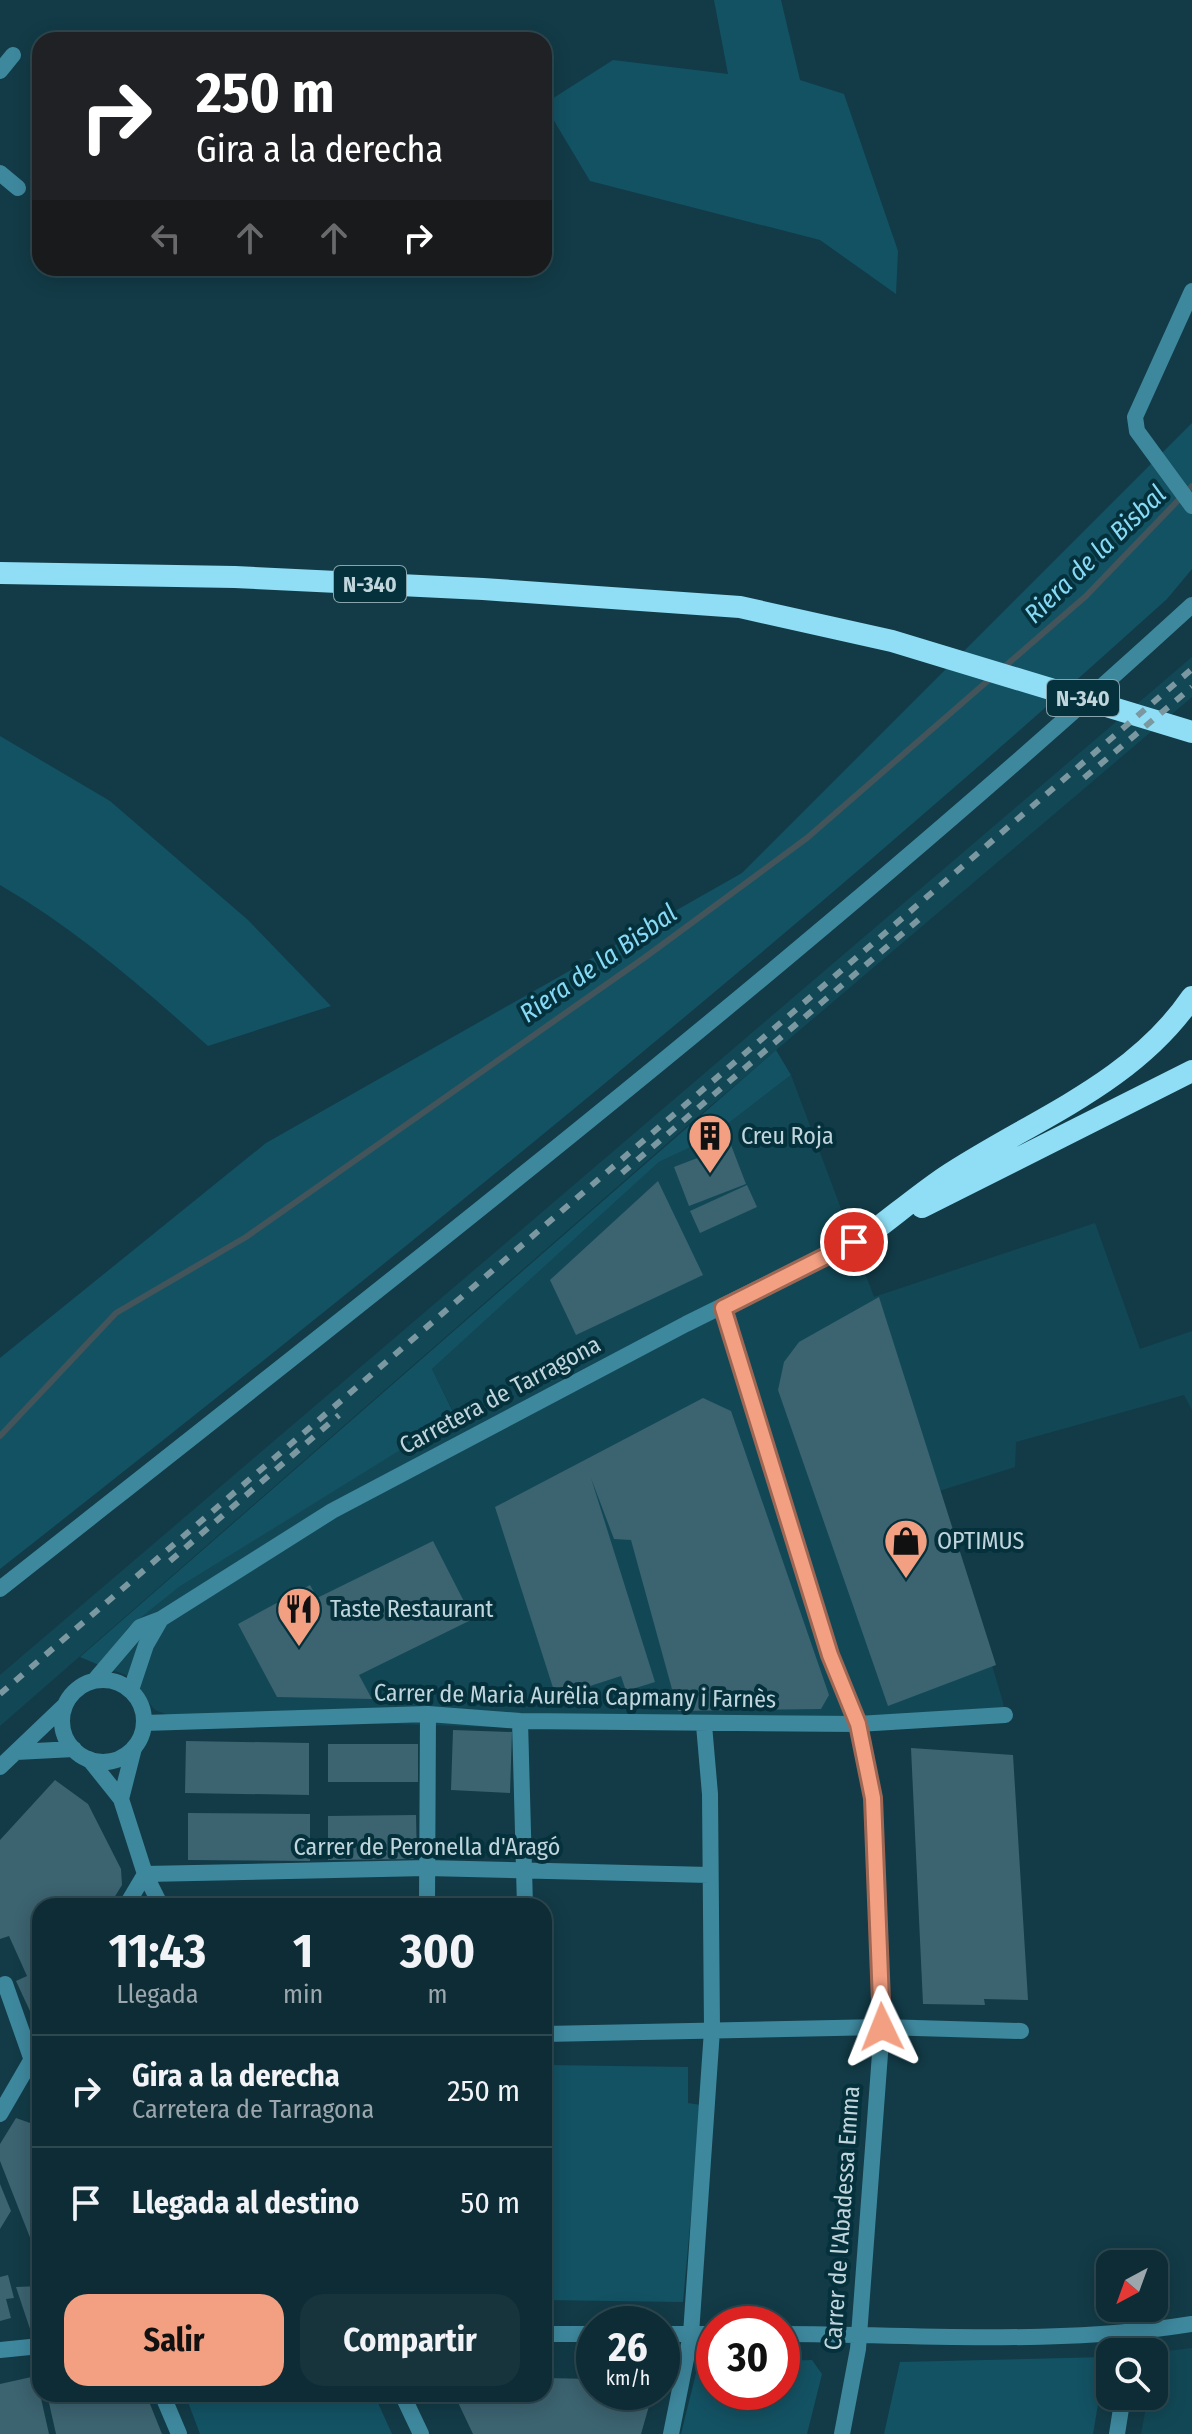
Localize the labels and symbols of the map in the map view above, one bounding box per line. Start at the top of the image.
water label: Riera de la Bisbal [1018,479,1173,630]
road number: N-340 [334,566,406,602]
road number: N-340 [1047,680,1119,716]
water label: Riera de la Bisbal [514,898,683,1029]
building icon: Creu Roja [686,1112,734,1175]
place label: Creu Roja [741,1122,834,1150]
pin [820,1208,888,1276]
street label: Carretera de Tarragona [395,1330,605,1460]
shop icon: OPTIMUS [882,1517,930,1580]
place label: OPTIMUS [937,1527,1024,1555]
restaurant icon: Taste Restaurant [275,1585,323,1648]
place label: Taste Restaurant [330,1595,494,1623]
street label: Carrer de Maria Aurèlia Capmany i Farnès [374,1678,776,1714]
street label: Carrer de Peronella d'Aragó [294,1833,560,1861]
position arrow [840,1985,924,2069]
street label: Carrer de l'Abadessa Emma [819,2085,865,2351]
north arrow [1096,2250,1168,2322]
speed limit sign: 30 [696,2306,800,2410]

